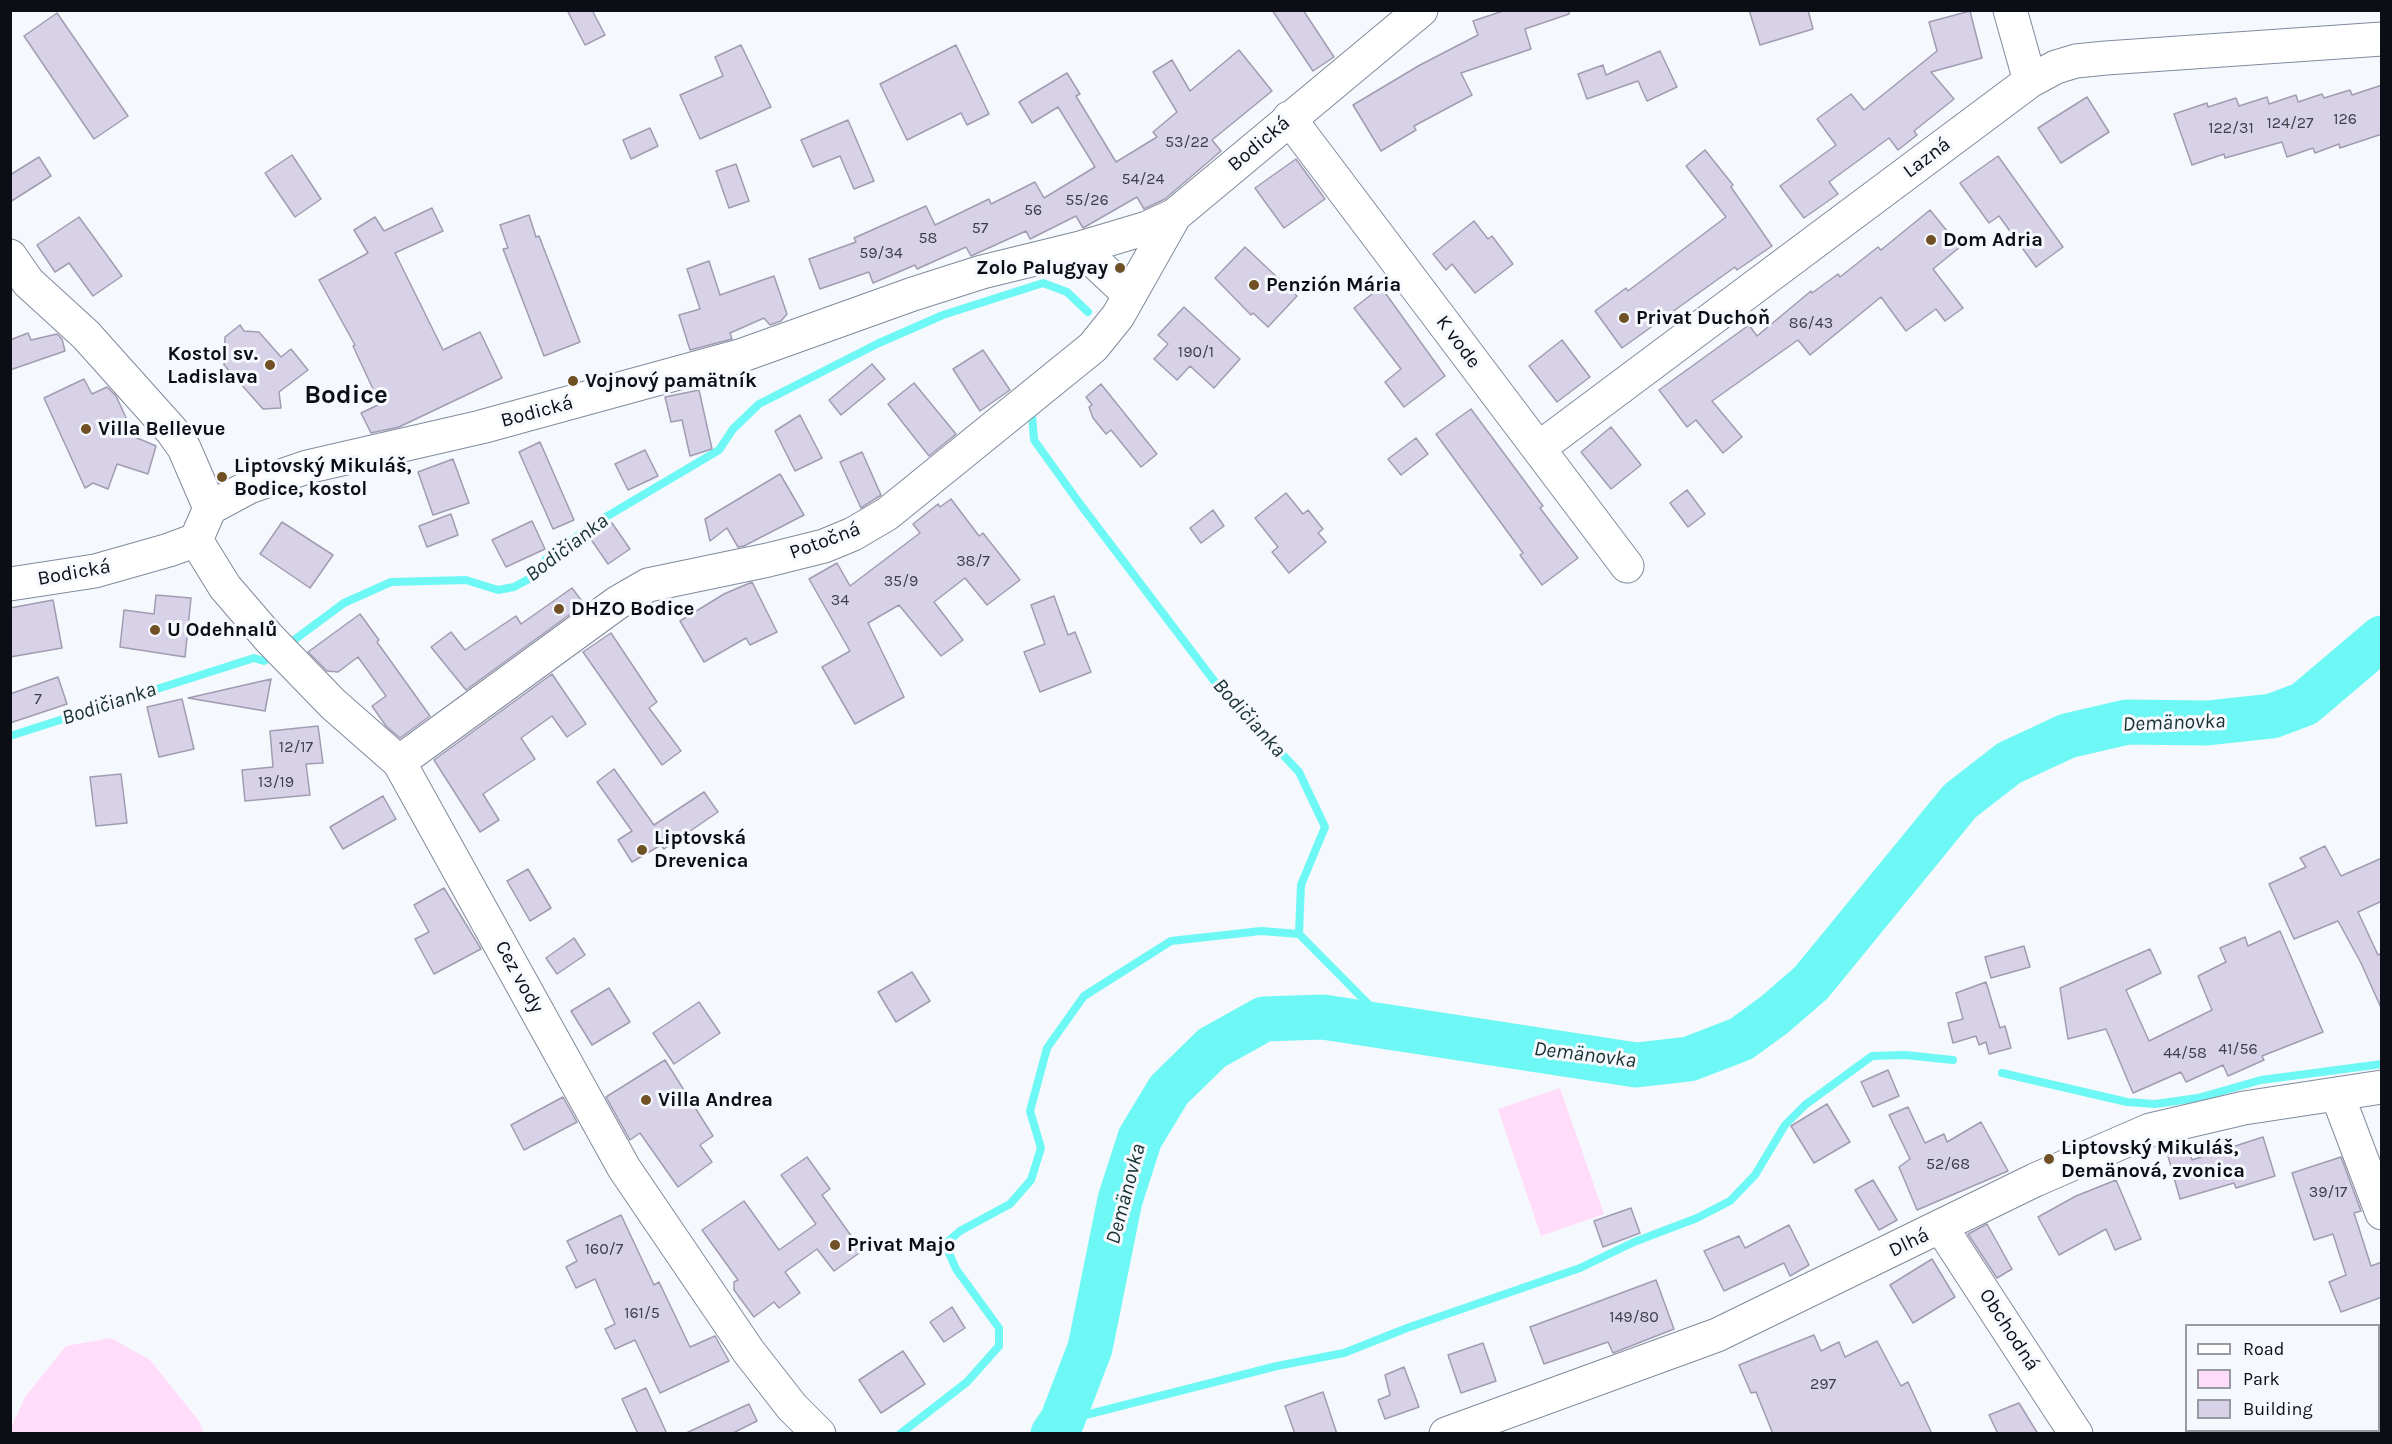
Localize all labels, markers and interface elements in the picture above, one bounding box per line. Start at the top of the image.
house number: 126 [2333,109,2357,129]
street label: Bodická [1223,111,1295,177]
house number: 124/27 [2266,113,2314,133]
house number: 122/31 [2208,118,2254,138]
house number: 53/22 [1165,132,1209,152]
street label: Lazná [1899,132,1955,184]
house number: 54/24 [1121,169,1165,189]
house number: 55/26 [1065,190,1109,210]
house number: 56 [1024,200,1042,220]
house number: 57 [972,218,988,238]
house number: 58 [919,228,937,248]
place label: Dom Adria [1943,228,2043,252]
marker: Dom Adria [1924,233,1938,247]
house number: 59/34 [859,243,903,263]
place label: Zolo Palugyay [976,256,1108,280]
marker: Zolo Palugyay [1113,261,1127,275]
place label: Penzión Mária [1266,273,1401,297]
marker: Penzión Mária [1247,278,1261,292]
place label: Privat Duchoň [1636,306,1770,330]
street label: K vode [1430,311,1486,373]
marker: Privat Duchoň [1617,311,1631,325]
house number: 86/43 [1789,313,1833,333]
place label: Kostol sv. Ladislava [167,342,258,389]
house number: 190/1 [1178,342,1214,362]
marker: Kostol sv. Ladislava [263,358,277,372]
place label: Vojnový pamätník [585,369,757,393]
marker: Vojnový pamätník [566,374,580,388]
district label: Bodice [304,380,388,412]
street label: Bodická [498,391,576,433]
place label: Villa Bellevue [98,417,225,441]
marker: Villa Bellevue [79,422,93,436]
place label: Liptovský Mikuláš, Bodice, kostol [234,454,412,501]
marker: Liptovský Mikuláš, Bodice, kostol [215,470,229,484]
water label: Bodičianka [520,509,614,587]
street label: Potočná [786,517,864,565]
house number: 38/7 [956,551,990,571]
street label: Bodická [36,555,112,591]
house number: 35/9 [884,571,918,591]
house number: 34 [831,590,849,610]
place label: DHZO Bodice [571,597,694,621]
marker: DHZO Bodice [552,602,566,616]
place label: U Odehnalů [167,618,278,642]
marker: U Odehnalů [148,623,162,637]
water label: Bodičianka [1207,673,1291,763]
water label: Bodičianka [59,677,159,731]
house number: 7 [34,689,42,709]
water label: Demänovka [2122,709,2226,737]
house number: 12/17 [279,737,313,757]
house number: 13/19 [258,772,294,792]
place label: Liptovská Drevenica [654,826,748,873]
marker: Liptovská Drevenica [635,843,649,857]
street label: Cez vody [489,937,549,1017]
water label: Demänovka [1532,1036,1638,1074]
house number: 41/56 [2218,1039,2258,1059]
house number: 44/58 [2163,1043,2207,1063]
place label: Villa Andrea [658,1088,773,1112]
marker: Villa Andrea [639,1093,653,1107]
place label: Liptovský Mikuláš, Demänová, zvonica [2061,1136,2245,1183]
water label: Demänovka [1101,1141,1151,1247]
marker: Liptovský Mikuláš, Demänová, zvonica [2042,1152,2056,1166]
house number: 52/68 [1926,1154,1970,1174]
house number: 39/17 [2309,1182,2347,1202]
street label: Dlhá [1885,1223,1933,1263]
place label: Privat Majo [847,1233,955,1257]
marker: Privat Majo [828,1238,842,1252]
house number: 160/7 [585,1239,623,1259]
street label: Obchodná [1974,1284,2044,1376]
house number: 161/5 [624,1303,660,1323]
house number: 149/80 [1609,1307,1659,1327]
legend [2185,1324,2380,1432]
text: Road [2243,1338,2284,1360]
text: Park [2243,1368,2280,1390]
house number: 297 [1810,1374,1836,1394]
text: Building [2243,1398,2313,1420]

